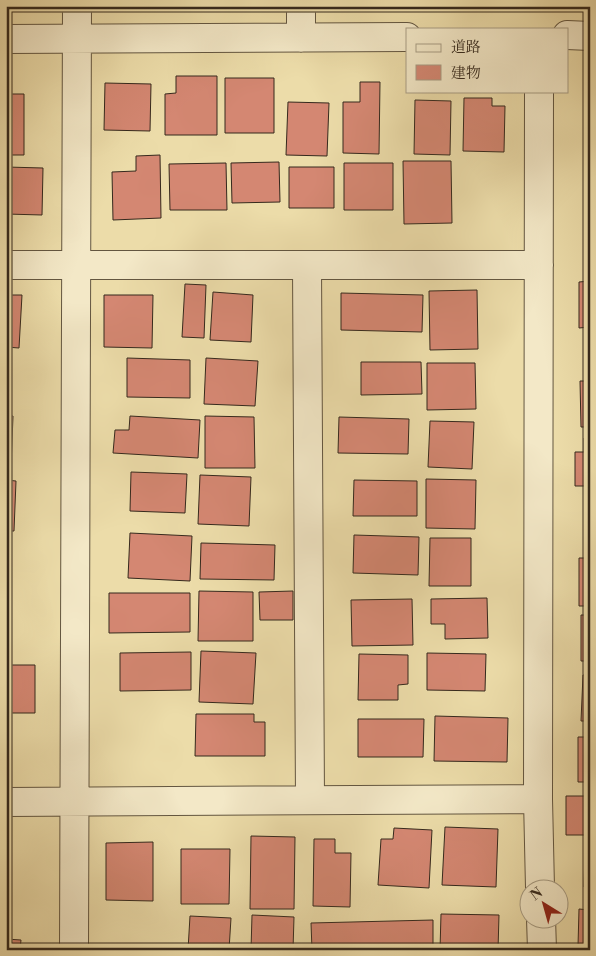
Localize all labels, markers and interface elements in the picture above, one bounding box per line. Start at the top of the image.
legend [406,28,568,92]
text: 道路 [451,38,481,57]
text: 建物 [451,64,481,83]
north arrow [518,878,568,928]
text: N [527,884,547,905]

